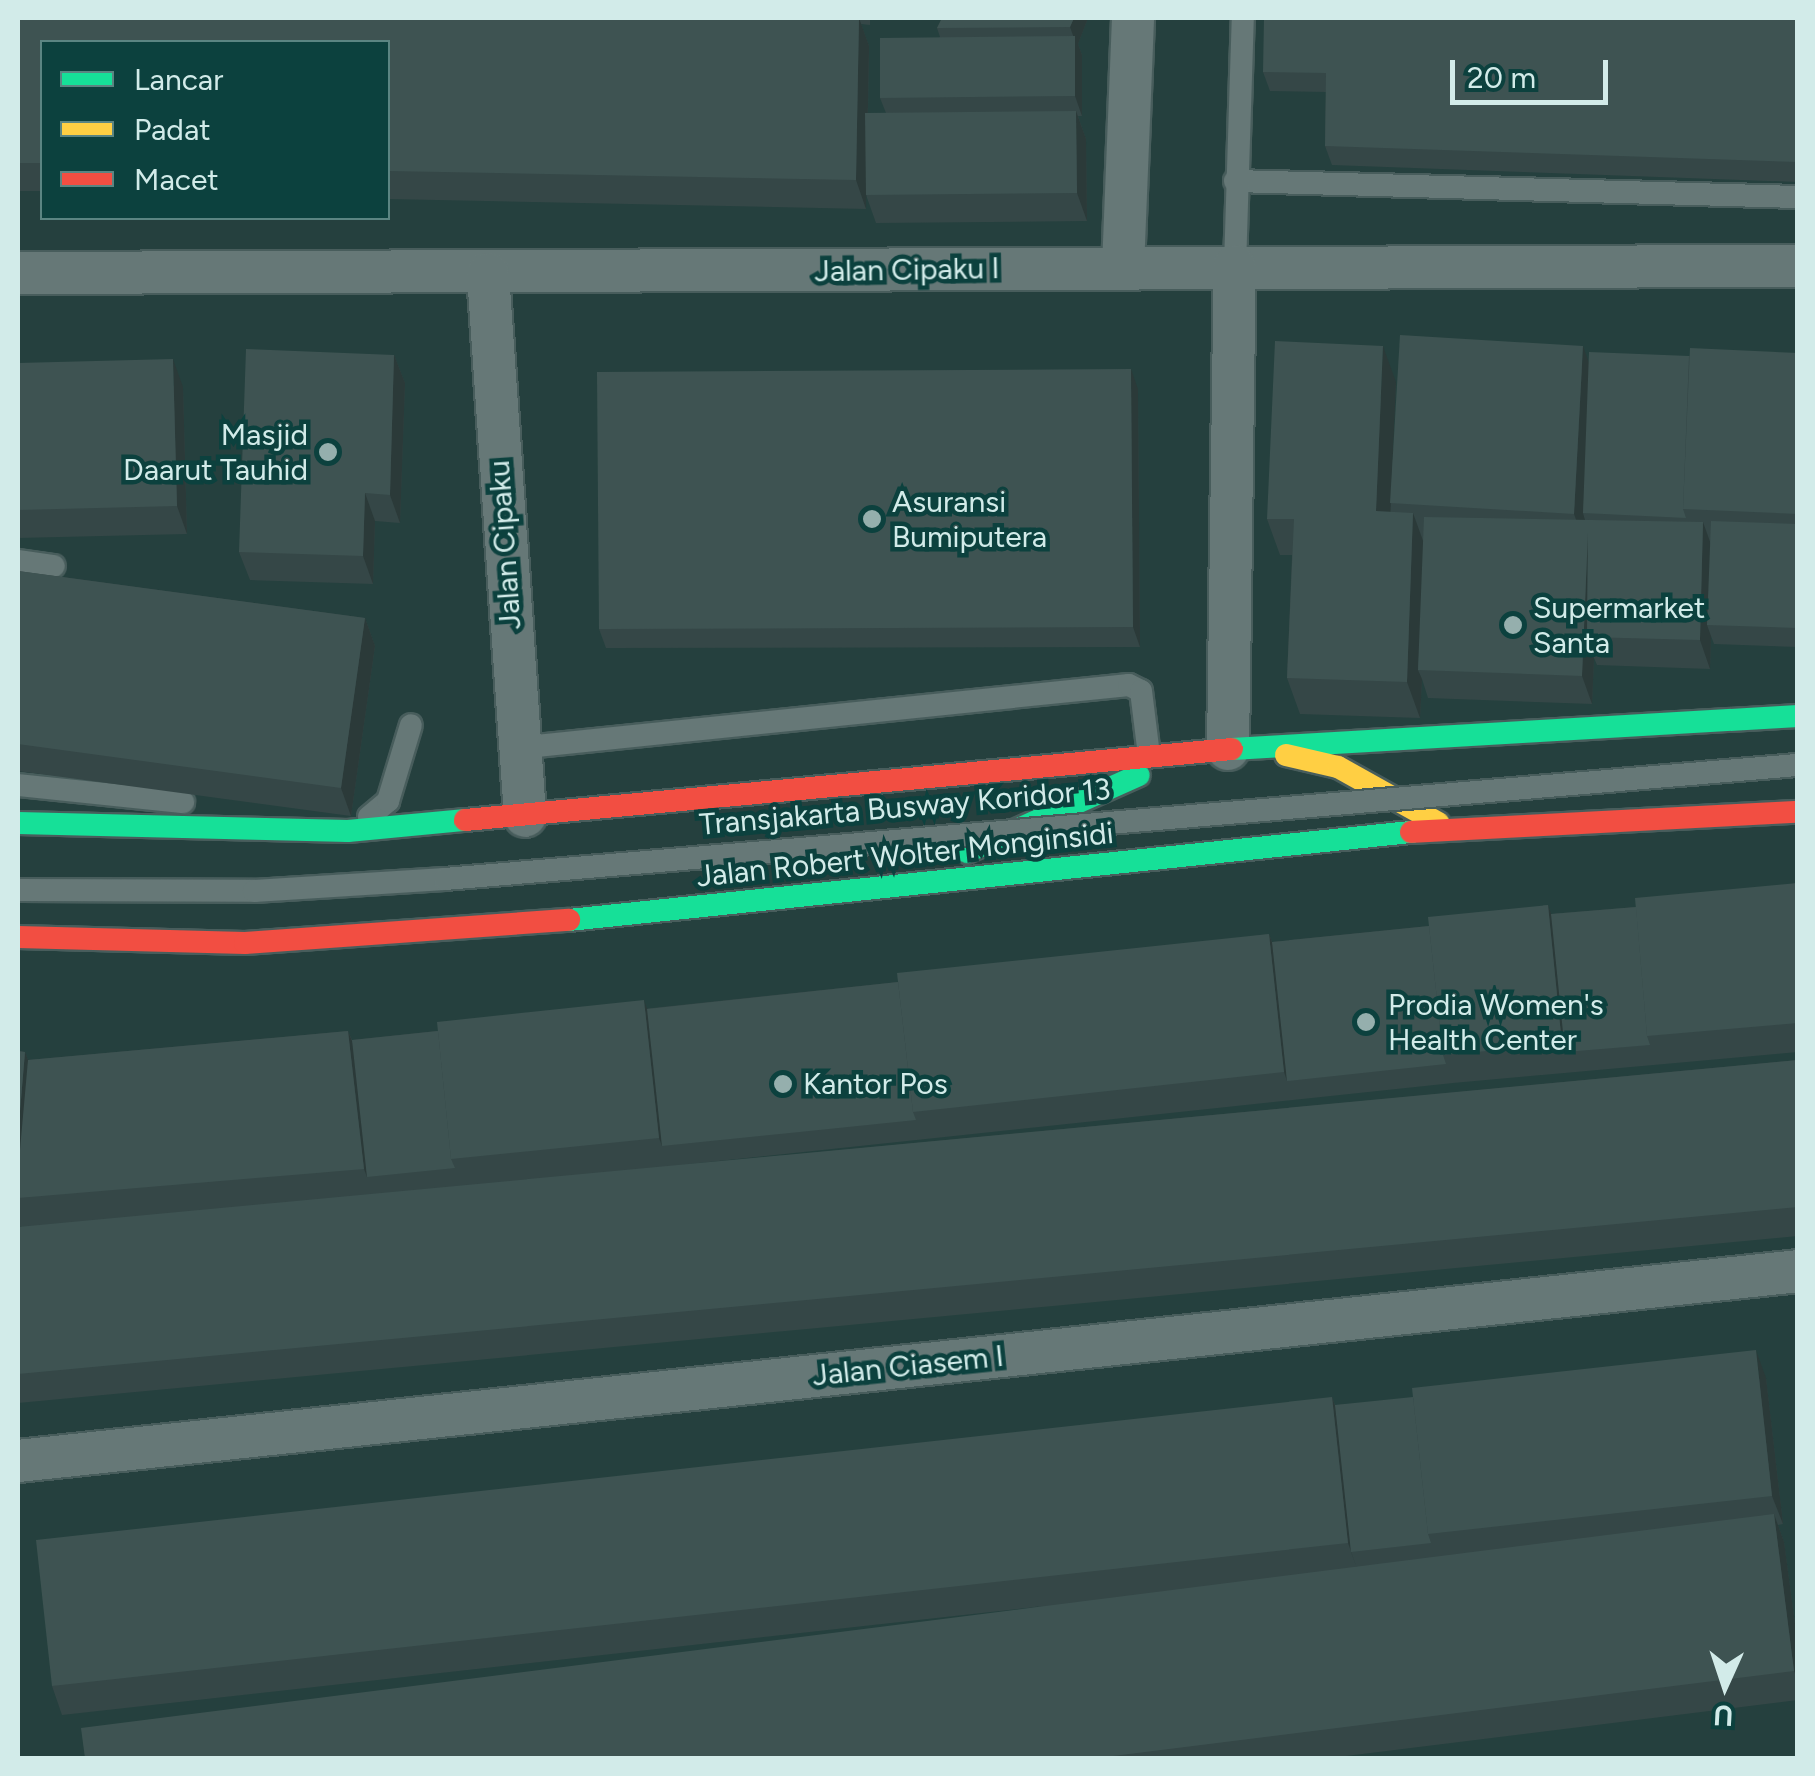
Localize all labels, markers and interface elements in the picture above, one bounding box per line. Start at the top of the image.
legend [40,40,390,220]
scale bar [1455,40,1612,102]
text: 20 m [1467,59,1536,96]
text: Lancar [134,61,223,98]
text: Padat [134,111,211,148]
text: Macet [134,161,219,198]
street label: Jalan Cipaku I [814,250,1000,290]
place label: Masjid Daarut Tauhid [123,417,308,488]
marker: Masjid Daarut Tauhid [317,441,339,463]
street label: Jalan Cipaku [481,459,529,631]
place label: Asuransi Bumiputera [892,484,1047,554]
marker: Asuransi Bumiputera [861,508,883,530]
place label: Supermarket Santa [1533,590,1705,660]
marker: Supermarket Santa [1502,614,1524,636]
street label: Transjakarta Busway Koridor 13 [698,771,1112,843]
street label: Jalan Robert Wolter Monginsidi [695,815,1115,895]
place label: Prodia Women's Health Center [1388,987,1604,1058]
marker: Prodia Women's Health Center [1353,1009,1379,1035]
place label: Kantor Pos [803,1066,948,1102]
marker: Kantor Pos [772,1073,794,1095]
street label: Jalan Ciasem I [811,1338,1005,1394]
north arrow [1675,1636,1775,1736]
text: U [1713,1698,1734,1733]

